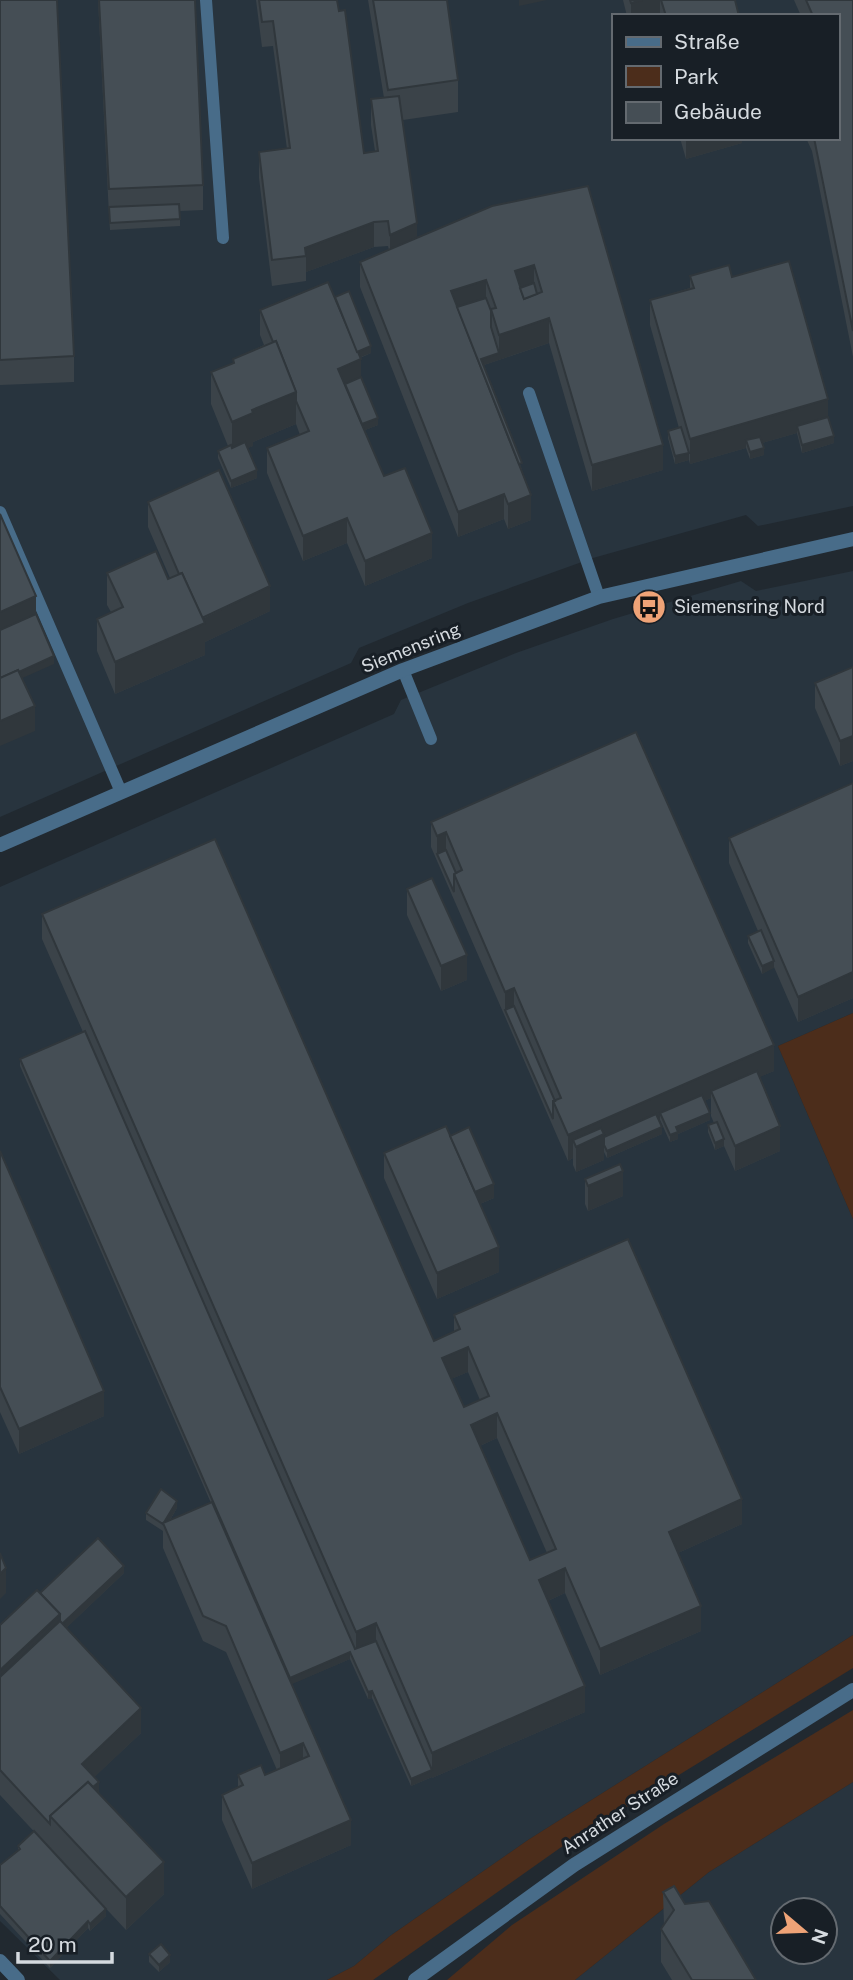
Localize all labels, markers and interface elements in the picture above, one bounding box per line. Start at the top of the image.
legend [612,14,839,140]
text: Straße [674,29,740,54]
text: Park [674,64,719,89]
text: Gebäude [674,99,762,124]
bus stop icon: Siemensring Nord [630,588,668,626]
place label: Siemensring Nord [674,596,825,617]
street label: Siemensring [358,618,463,677]
street label: Anrather Straße [558,1767,682,1858]
north arrow [769,1896,839,1966]
scale bar [18,1920,112,1964]
text: N [807,1926,833,1947]
text: 20 m [28,1932,77,1957]

